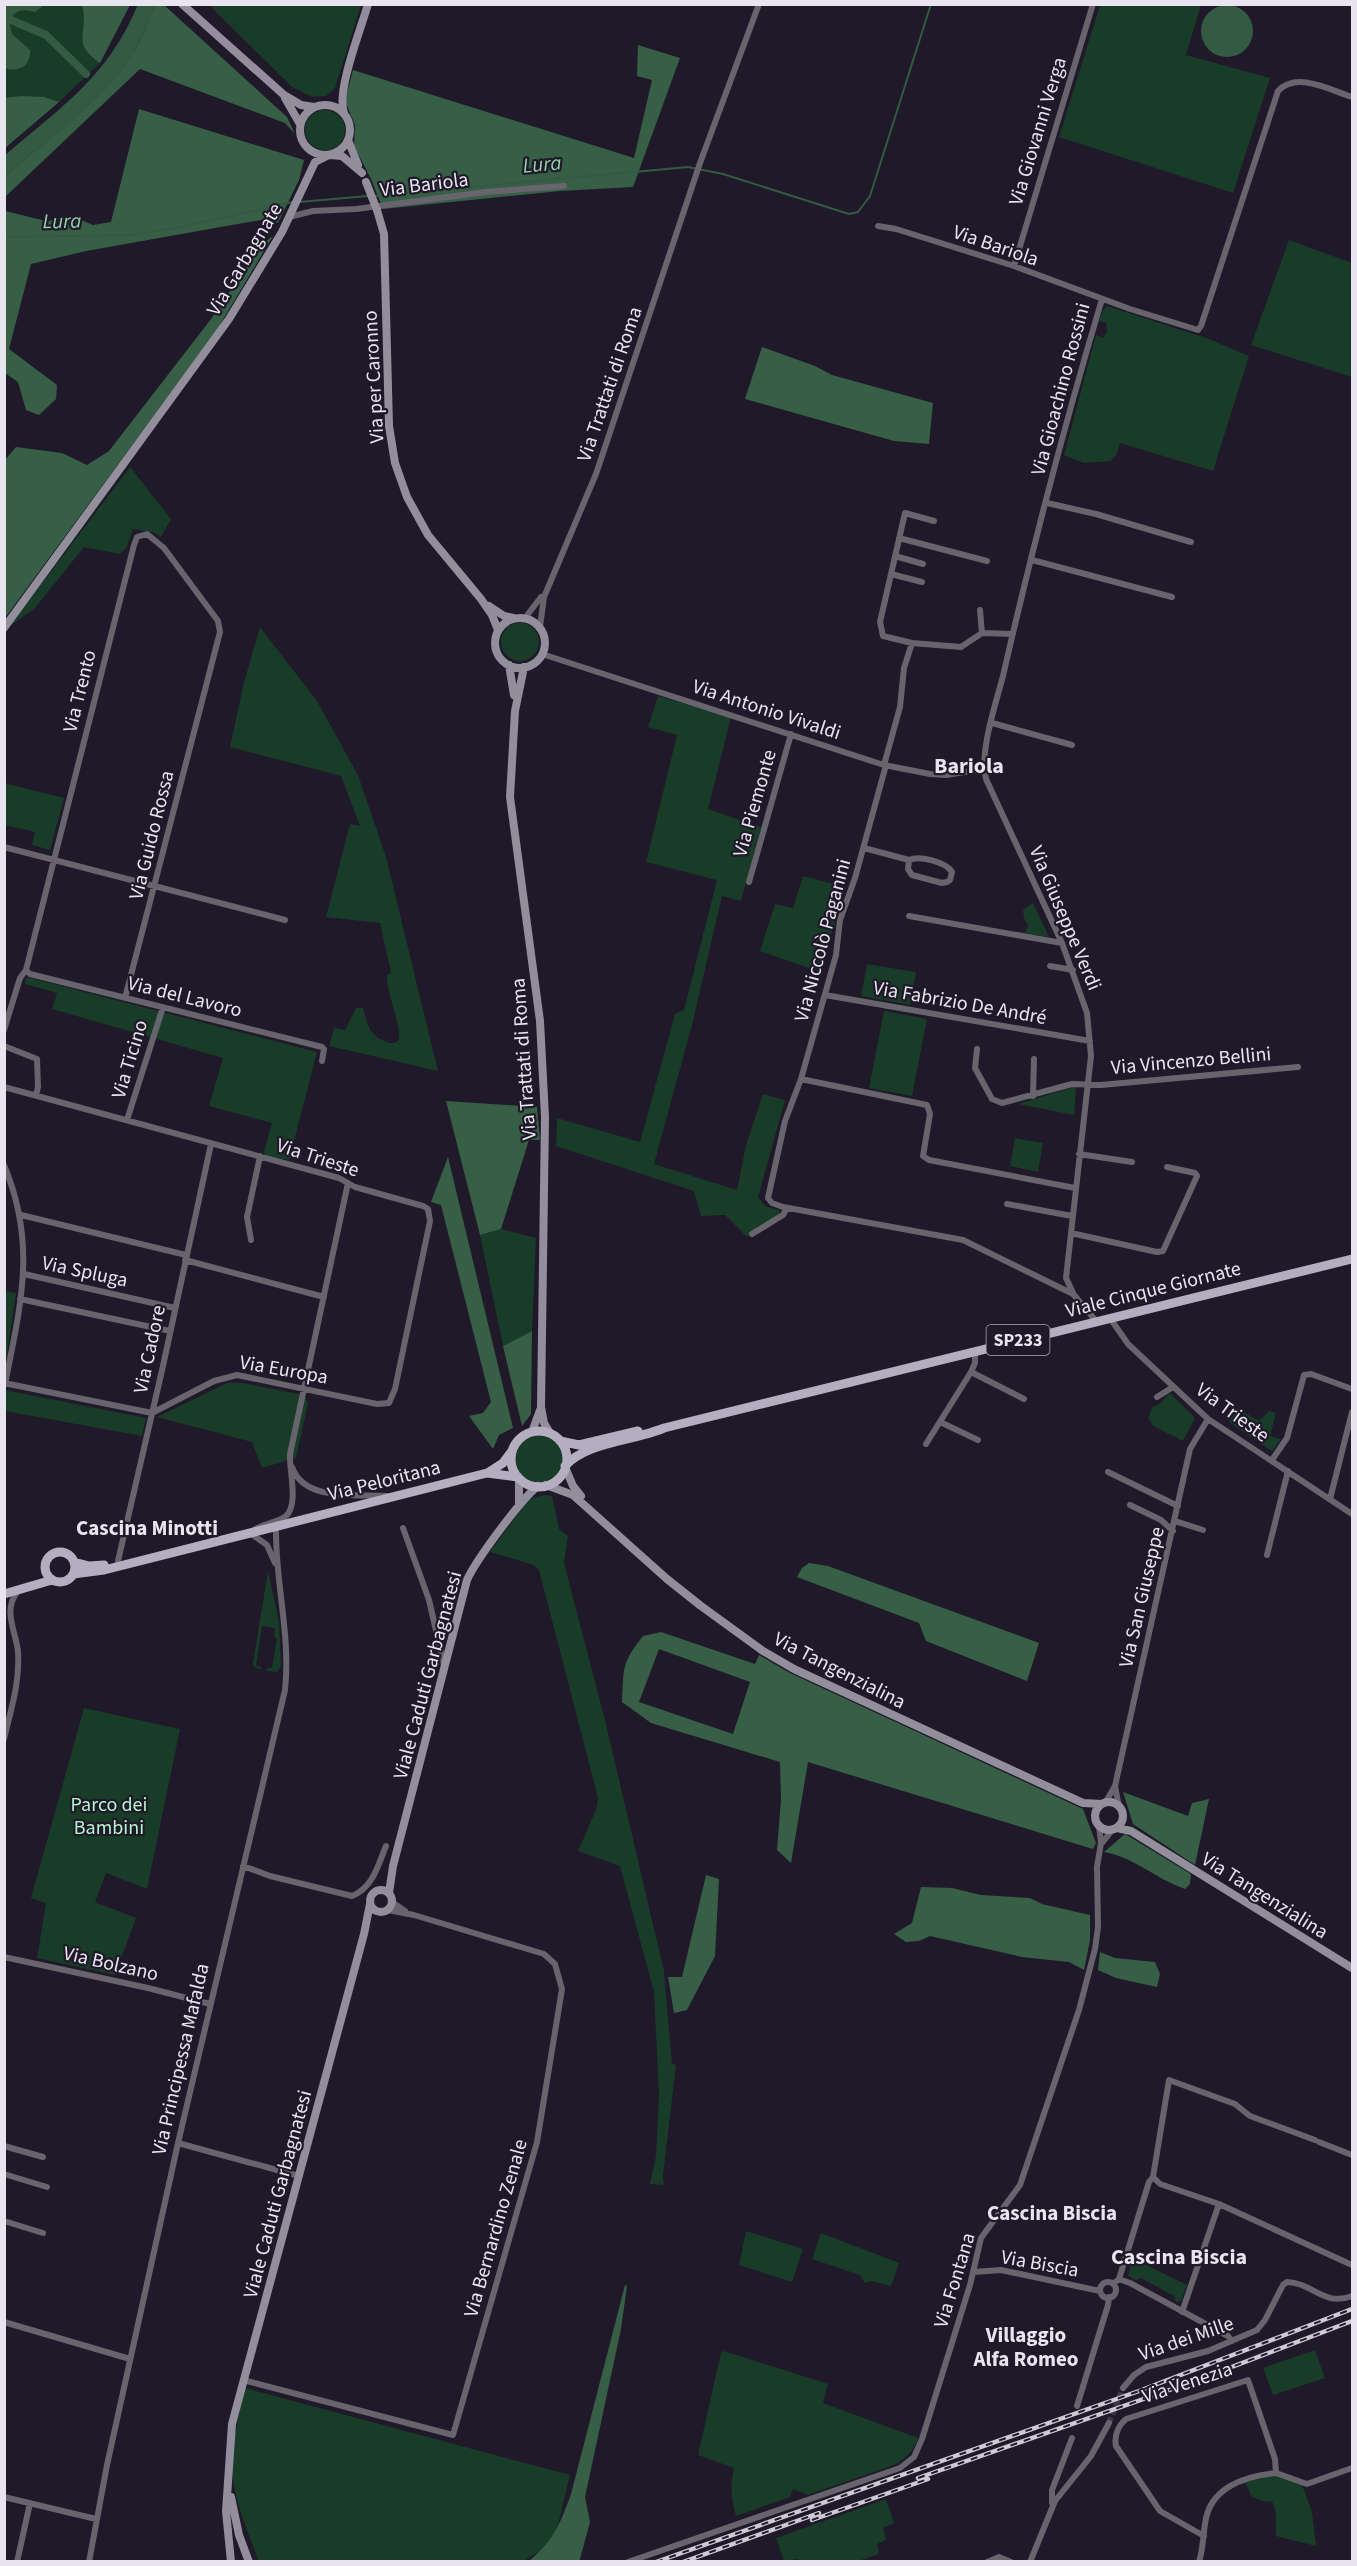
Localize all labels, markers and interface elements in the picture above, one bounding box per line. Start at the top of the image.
street label: Via Giovanni Verga [1002,54,1074,209]
water label: Lura [521,147,563,181]
street label: Via Bariola [378,166,470,204]
street label: Via Garbagnate [200,198,290,321]
water label: Lura [42,206,82,236]
street label: Via Bariola [949,218,1042,274]
street label: Via Gioachino Rossini [1024,300,1097,479]
street label: Via Trattati di Roma [570,303,650,466]
street label: Via per Caronno [357,310,391,444]
street label: Via Trento [56,647,104,735]
street label: Via Antonio Vivaldi [689,673,844,747]
street label: Via Piemonte [726,746,784,860]
district label: Bariola [934,750,1004,782]
street label: Via Guido Rossa [122,768,182,903]
street label: Via Giuseppe Verdi [1022,842,1108,995]
street label: Via Niccolò Paganini [788,856,858,1025]
street label: Via del Lavoro [125,969,245,1025]
street label: Via Fabrizio De André [871,974,1049,1032]
street label: Via Trattati di Roma [504,977,544,1141]
street label: Via Ticino [105,1017,155,1102]
street label: Via Vincenzo Bellini [1110,1040,1272,1082]
street label: Via Trieste [273,1131,363,1184]
street label: Via Spluga [39,1249,130,1295]
street label: Viale Cinque Giornate [1063,1255,1244,1325]
street label: Via Cadore [127,1302,173,1396]
road number: SP233 [986,1325,1050,1355]
street label: Via Europa [237,1348,330,1392]
street label: Via Trieste [1190,1376,1275,1449]
street label: Via Peloritana [325,1453,444,1509]
district label: Cascina Minotti [76,1513,218,1543]
street label: Via San Giuseppe [1112,1524,1172,1670]
street label: Viale Caduti Garbagnatesi [387,1568,469,1782]
street label: Via Tangenzialina [769,1626,910,1716]
park label: Parco dei Bambini [71,1791,147,1842]
street label: Via Tangenzialina [1196,1846,1333,1946]
street label: Via Bolzano [60,1939,161,1989]
street label: Via Principessa Mafalda [145,1961,217,2158]
street label: Viale Caduti Garbagnatesi [237,2087,319,2301]
street label: Via Bernardino Zenale [457,2136,535,2320]
district label: Cascina Biscia [987,2198,1117,2228]
street label: Via Fontana [927,2229,983,2331]
district label: Cascina Biscia [1111,2241,1247,2273]
street label: Via Biscia [999,2243,1081,2285]
street label: Via dei Mille [1135,2310,1238,2368]
district label: Villaggio Alfa Romeo [973,2320,1078,2374]
street label: Via Venezia [1138,2355,1236,2411]

